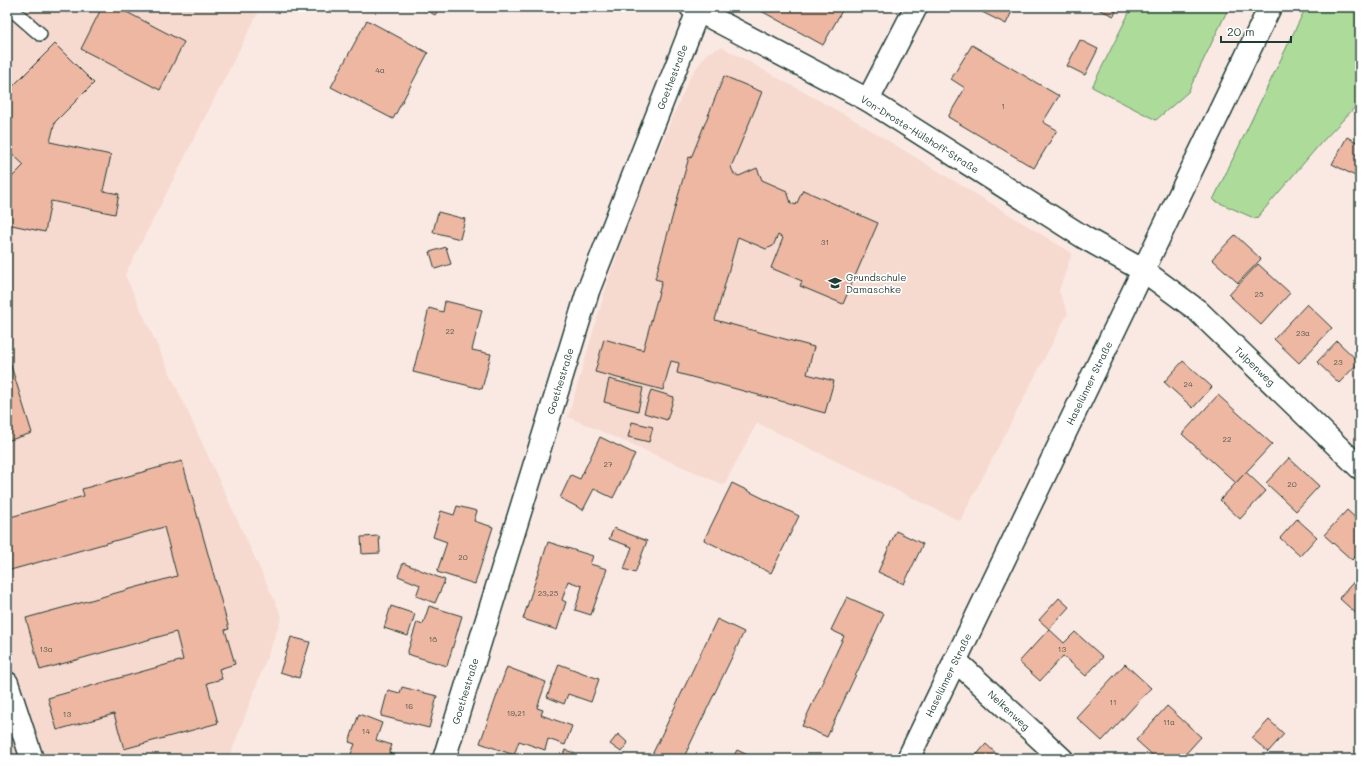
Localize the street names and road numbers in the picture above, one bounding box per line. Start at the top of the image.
street label: Goethestraße [653,42,691,112]
street label: Von-Droste-Hülshoff-Straße [858,92,982,176]
street label: Haselünner Straße [1063,339,1115,427]
street label: Tulpenweg [1232,343,1278,389]
street label: Goethestraße [543,346,577,416]
street label: Haselünner Straße [922,631,974,719]
street label: Goethestraße [448,656,482,726]
street label: Nelkenweg [985,687,1033,733]

